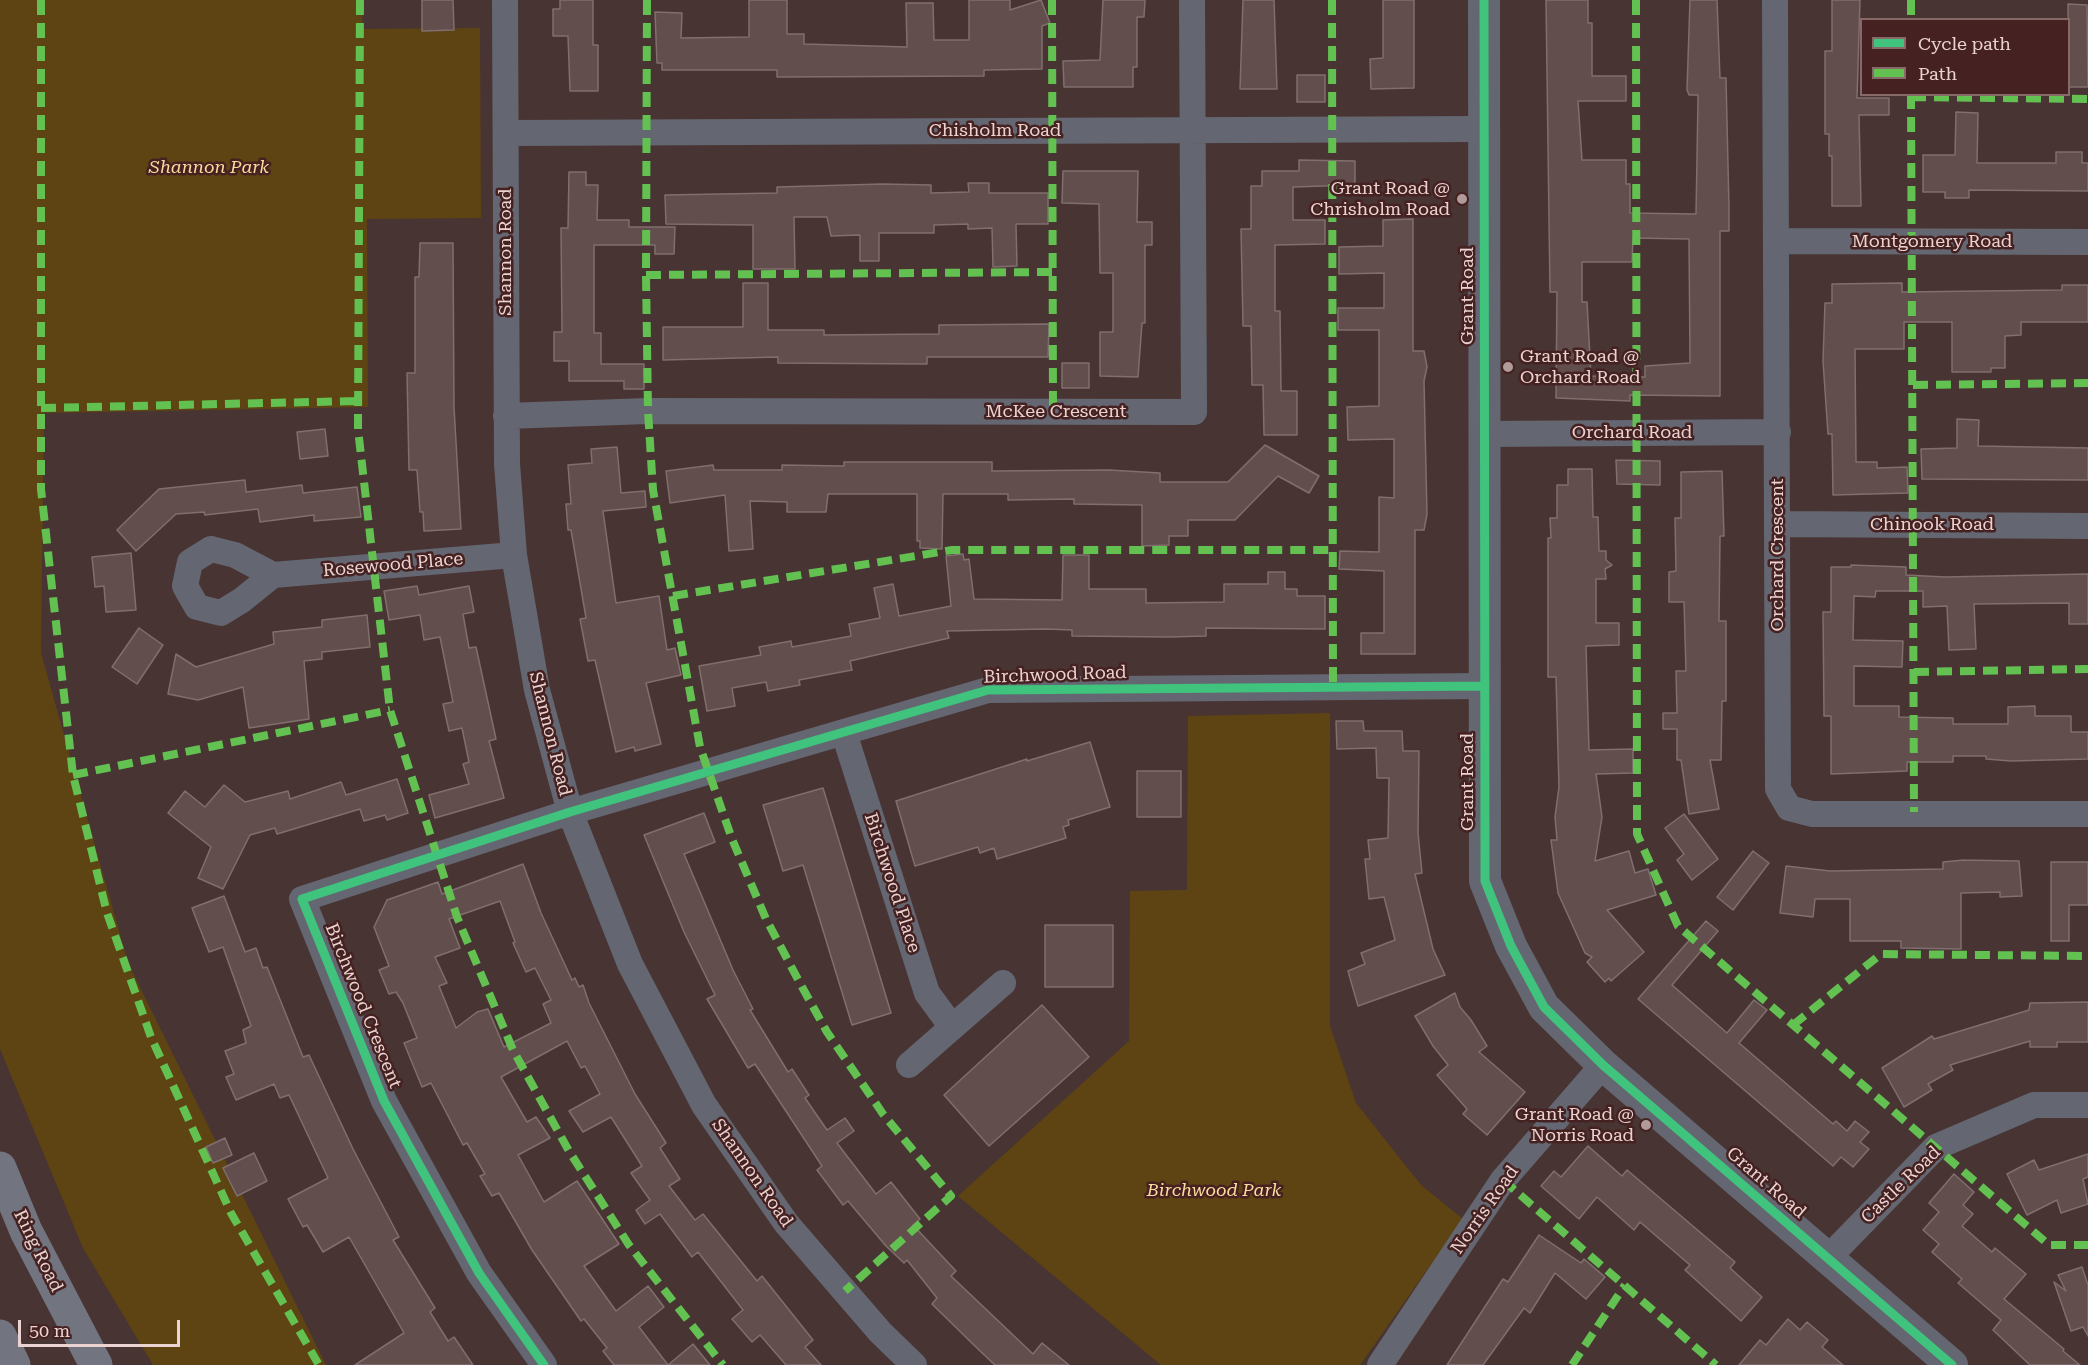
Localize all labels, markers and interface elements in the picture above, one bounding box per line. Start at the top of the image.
legend [1860,18,2070,96]
text: Cycle path [1918,33,2011,54]
text: Path [1918,63,1957,84]
street label: Chisholm Road [929,120,1061,142]
park label: Shannon Park [149,157,269,179]
place label: Grant Road @ Chrisholm Road [1310,178,1450,220]
street label: Shannon Road [495,188,517,316]
marker: Grant Road @ Chrisholm Road [1455,192,1469,206]
street label: Montgomery Road [1852,231,2012,253]
street label: Grant Road [1457,247,1479,345]
place label: Grant Road @ Orchard Road [1520,346,1640,388]
marker: Grant Road @ Orchard Road [1501,360,1515,374]
street label: McKee Crescent [985,401,1127,423]
street label: Orchard Road [1572,422,1692,444]
street label: Orchard Crescent [1767,478,1789,632]
street label: Chinook Road [1870,514,1994,536]
street label: Rosewood Place [322,548,464,582]
street label: Birchwood Road [983,662,1127,688]
street label: Shannon Road [524,670,576,798]
street label: Grant Road [1457,733,1479,831]
street label: Birchwood Place [859,810,925,956]
street label: Birchwood Crescent [320,920,406,1092]
place label: Grant Road @ Norris Road [1515,1104,1634,1146]
street label: Shannon Road [707,1115,797,1231]
marker: Grant Road @ Norris Road [1639,1118,1653,1132]
street label: Castle Road [1857,1142,1945,1228]
street label: Grant Road [1722,1143,1810,1223]
street label: Norris Road [1447,1162,1523,1258]
park label: Birchwood Park [1147,1180,1281,1202]
street label: Ring Road [9,1206,67,1296]
scale bar [21,1308,183,1346]
text: 50 m [29,1320,70,1341]

